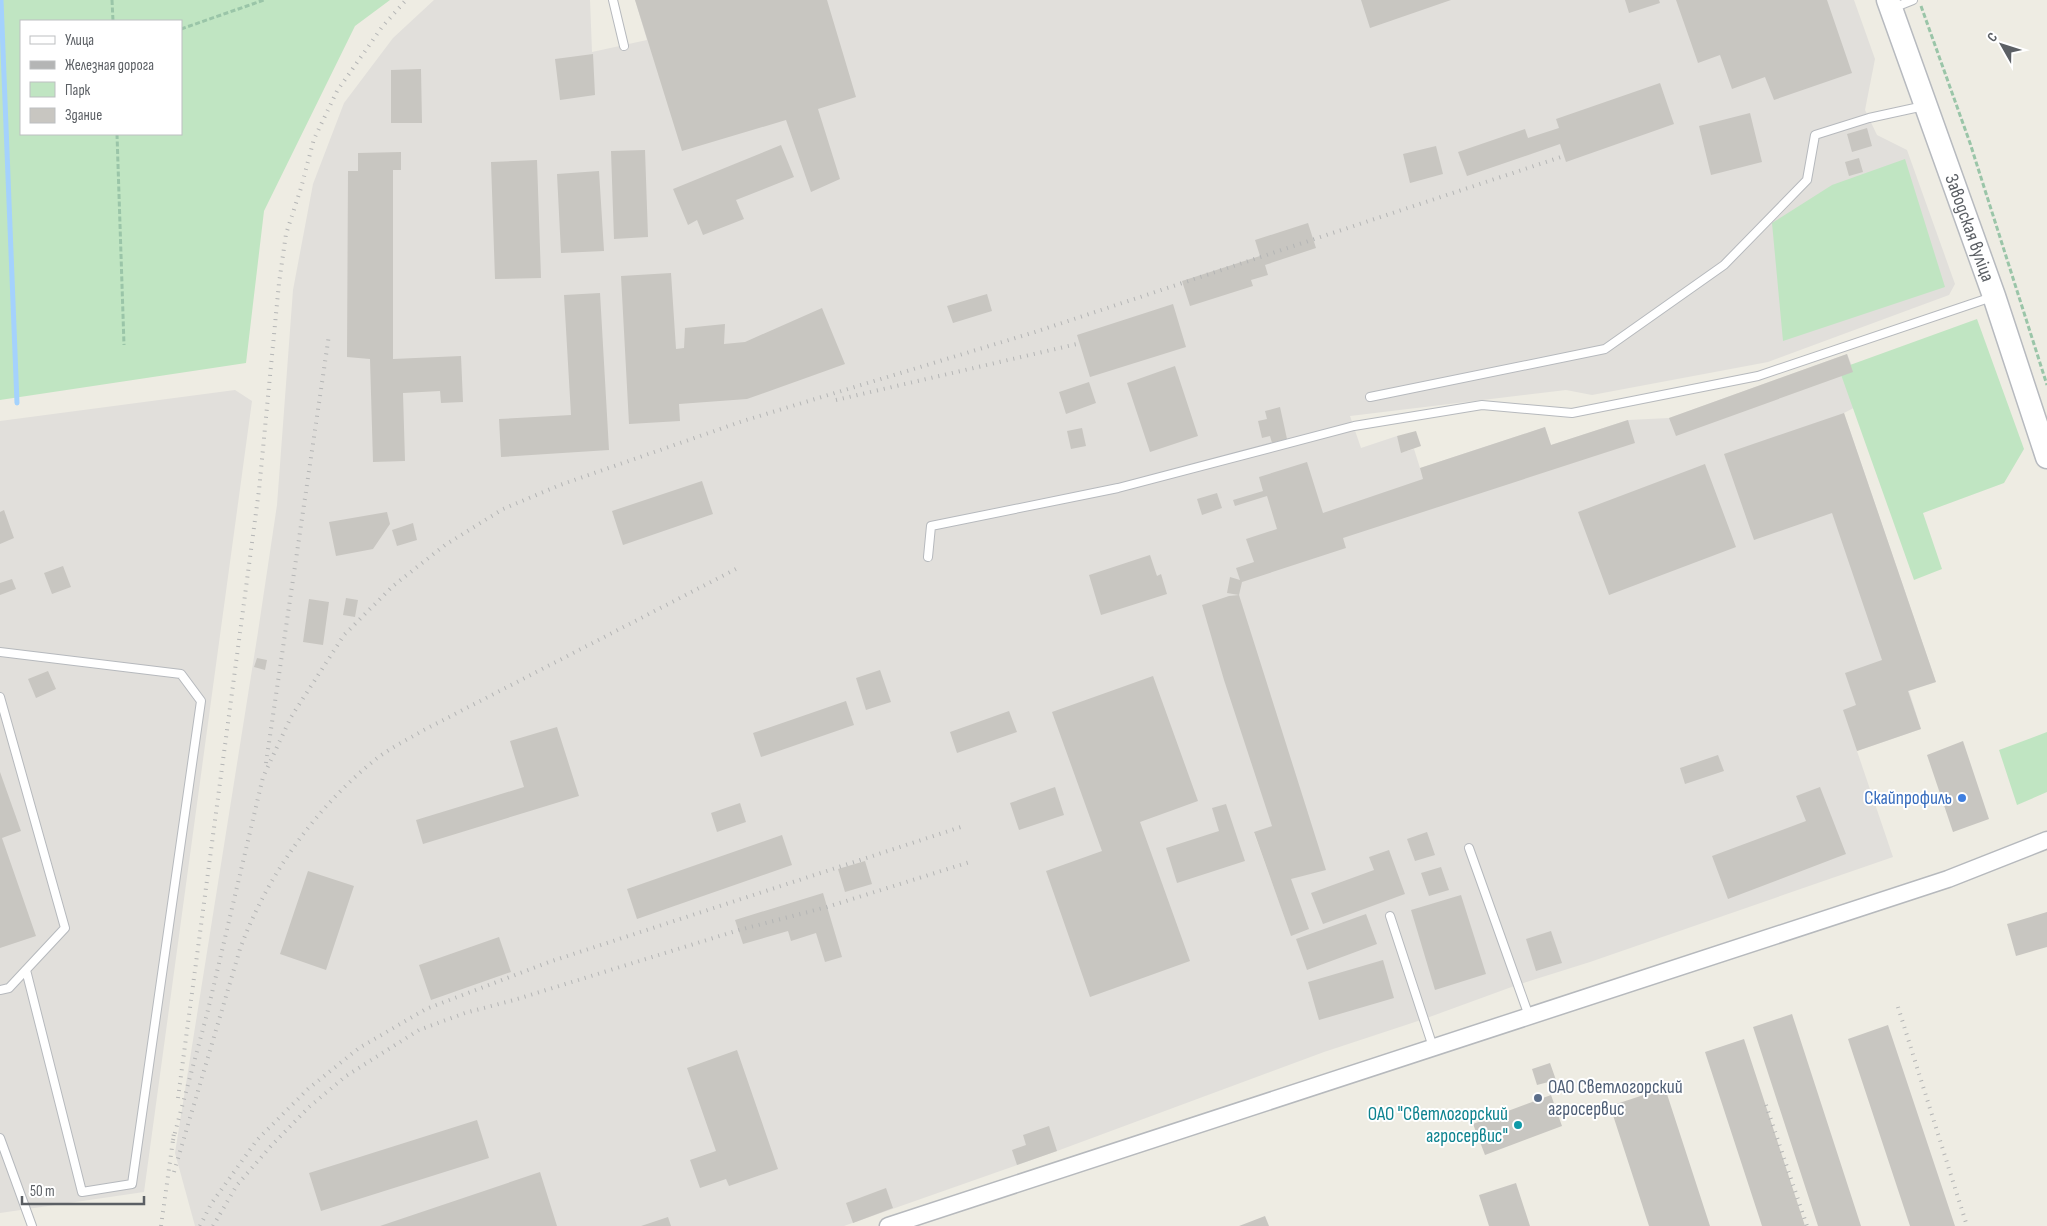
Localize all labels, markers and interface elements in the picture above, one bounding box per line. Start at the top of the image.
legend [20,20,182,135]
north arrow [1977,20,2027,70]
text: С [1983,29,2001,45]
text: Улица [65,31,94,50]
text: Железная дорога [65,56,154,75]
text: Парк [65,81,91,100]
text: Здание [65,106,102,125]
street label: Заводская вуліца [1940,171,1999,285]
place label: Скайпрофиль [1864,787,1952,810]
marker: Скайпрофиль [1956,792,1968,804]
place label: ОАО Светлогорский агросервис [1548,1076,1683,1121]
marker: ОАО Светлогорский агросервис [1532,1092,1544,1104]
place label: ОАО "Светлогорский агросервис" [1368,1103,1508,1148]
marker: ОАО "Светлогорский агросервис" [1512,1119,1524,1131]
scale bar [22,1174,145,1206]
text: 50 m [30,1182,55,1201]

